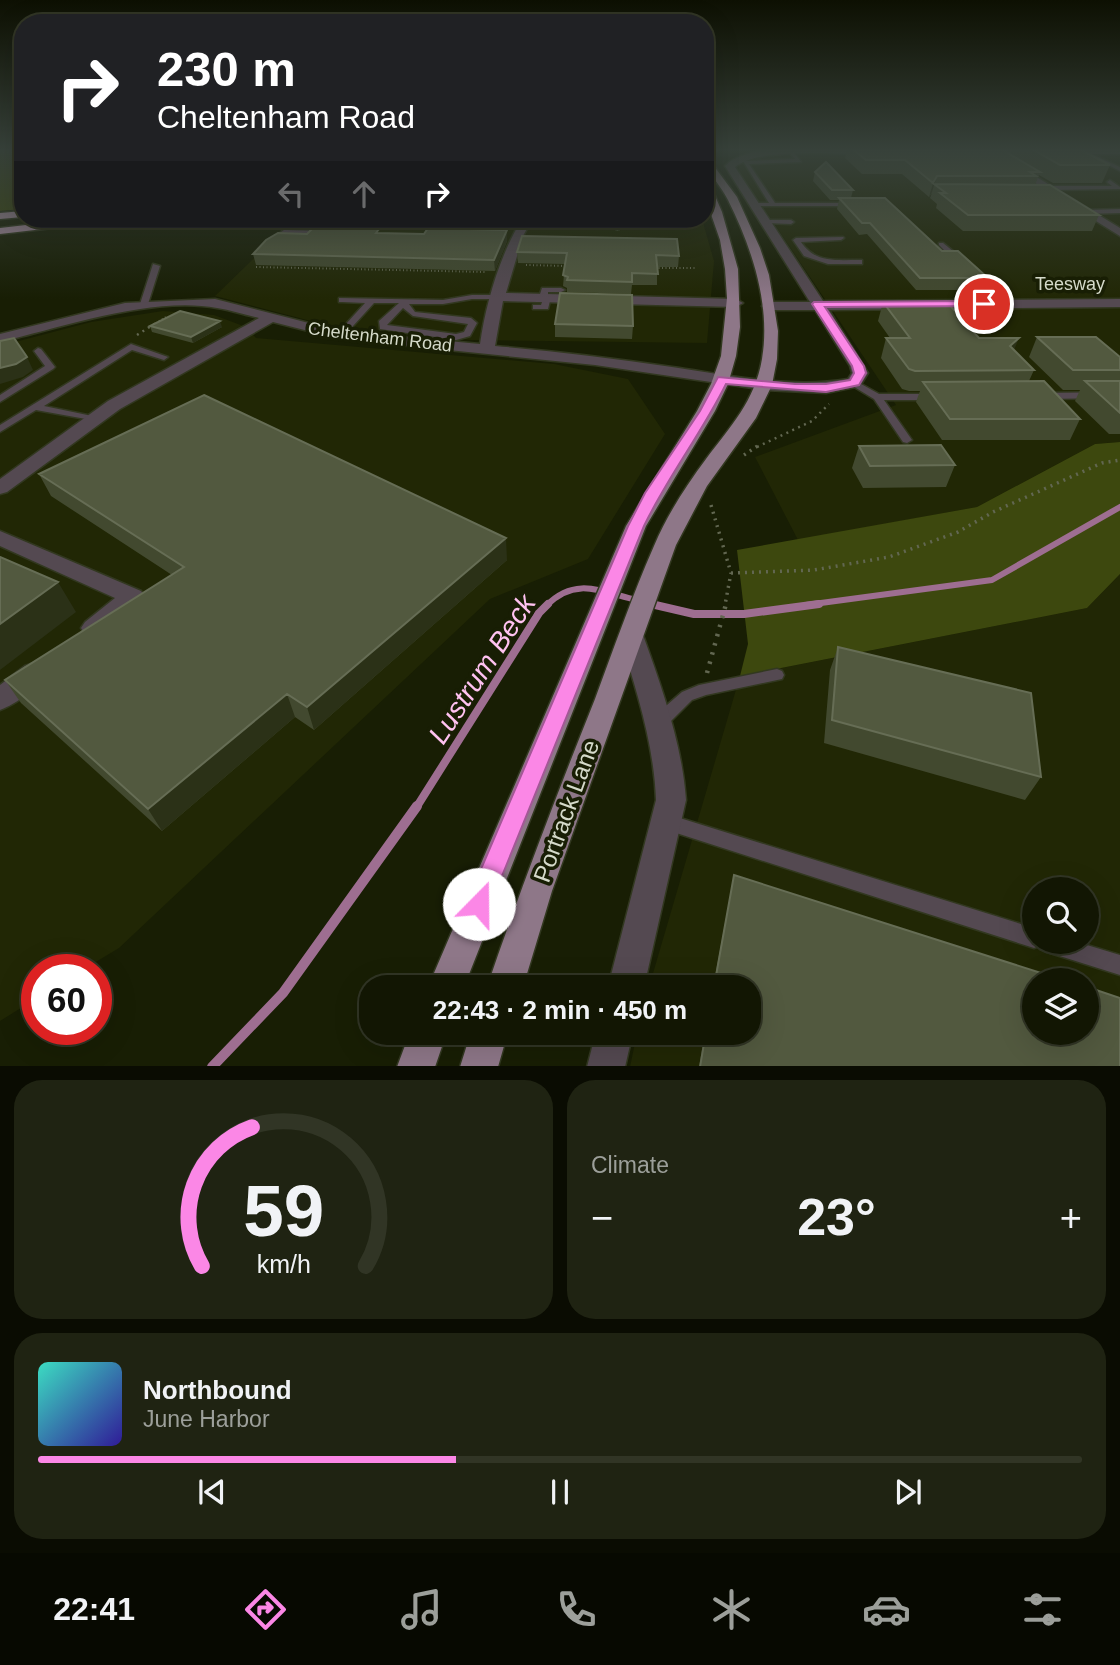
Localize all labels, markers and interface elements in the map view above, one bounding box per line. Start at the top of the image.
icon: right [42,42,133,133]
text: 230 m [157,42,296,96]
text: Cheltenham Road [157,99,415,135]
icon: left [272,175,310,213]
icon: ahead [345,175,383,213]
icon: right [418,175,456,213]
pin [954,274,1014,334]
street label: Teesway [1035,274,1105,294]
icon: arrive [965,285,1003,323]
street label: Cheltenham Road [307,318,453,356]
water label: Lustrum Beck [422,587,543,749]
street label: Portrack Lane [528,736,604,886]
position arrow [442,867,516,941]
map controls [1022,877,1099,1045]
button: search [1022,877,1099,954]
speed limit sign: 60 [21,954,112,1045]
button: layers [1022,968,1099,1045]
text: 22:43 · 2 min · 450 m [433,995,687,1025]
text: Climate [591,1152,669,1178]
text: 59 [243,1170,324,1251]
text: 23° [797,1188,876,1246]
text: − [591,1197,613,1239]
text: + [1060,1197,1082,1239]
text: km/h [256,1249,311,1277]
text: Northbound [143,1375,292,1405]
text: June Harbor [143,1406,270,1432]
icon: previous [193,1473,231,1511]
icon: pause [541,1473,579,1511]
icon: next [889,1473,927,1511]
icon: directions [241,1585,290,1634]
icon: music [397,1585,446,1634]
icon: phone [552,1585,601,1634]
icon: climate [707,1585,756,1634]
icon: car [862,1585,911,1634]
icon: filters [1018,1585,1067,1634]
text: 22:41 [53,1591,135,1627]

